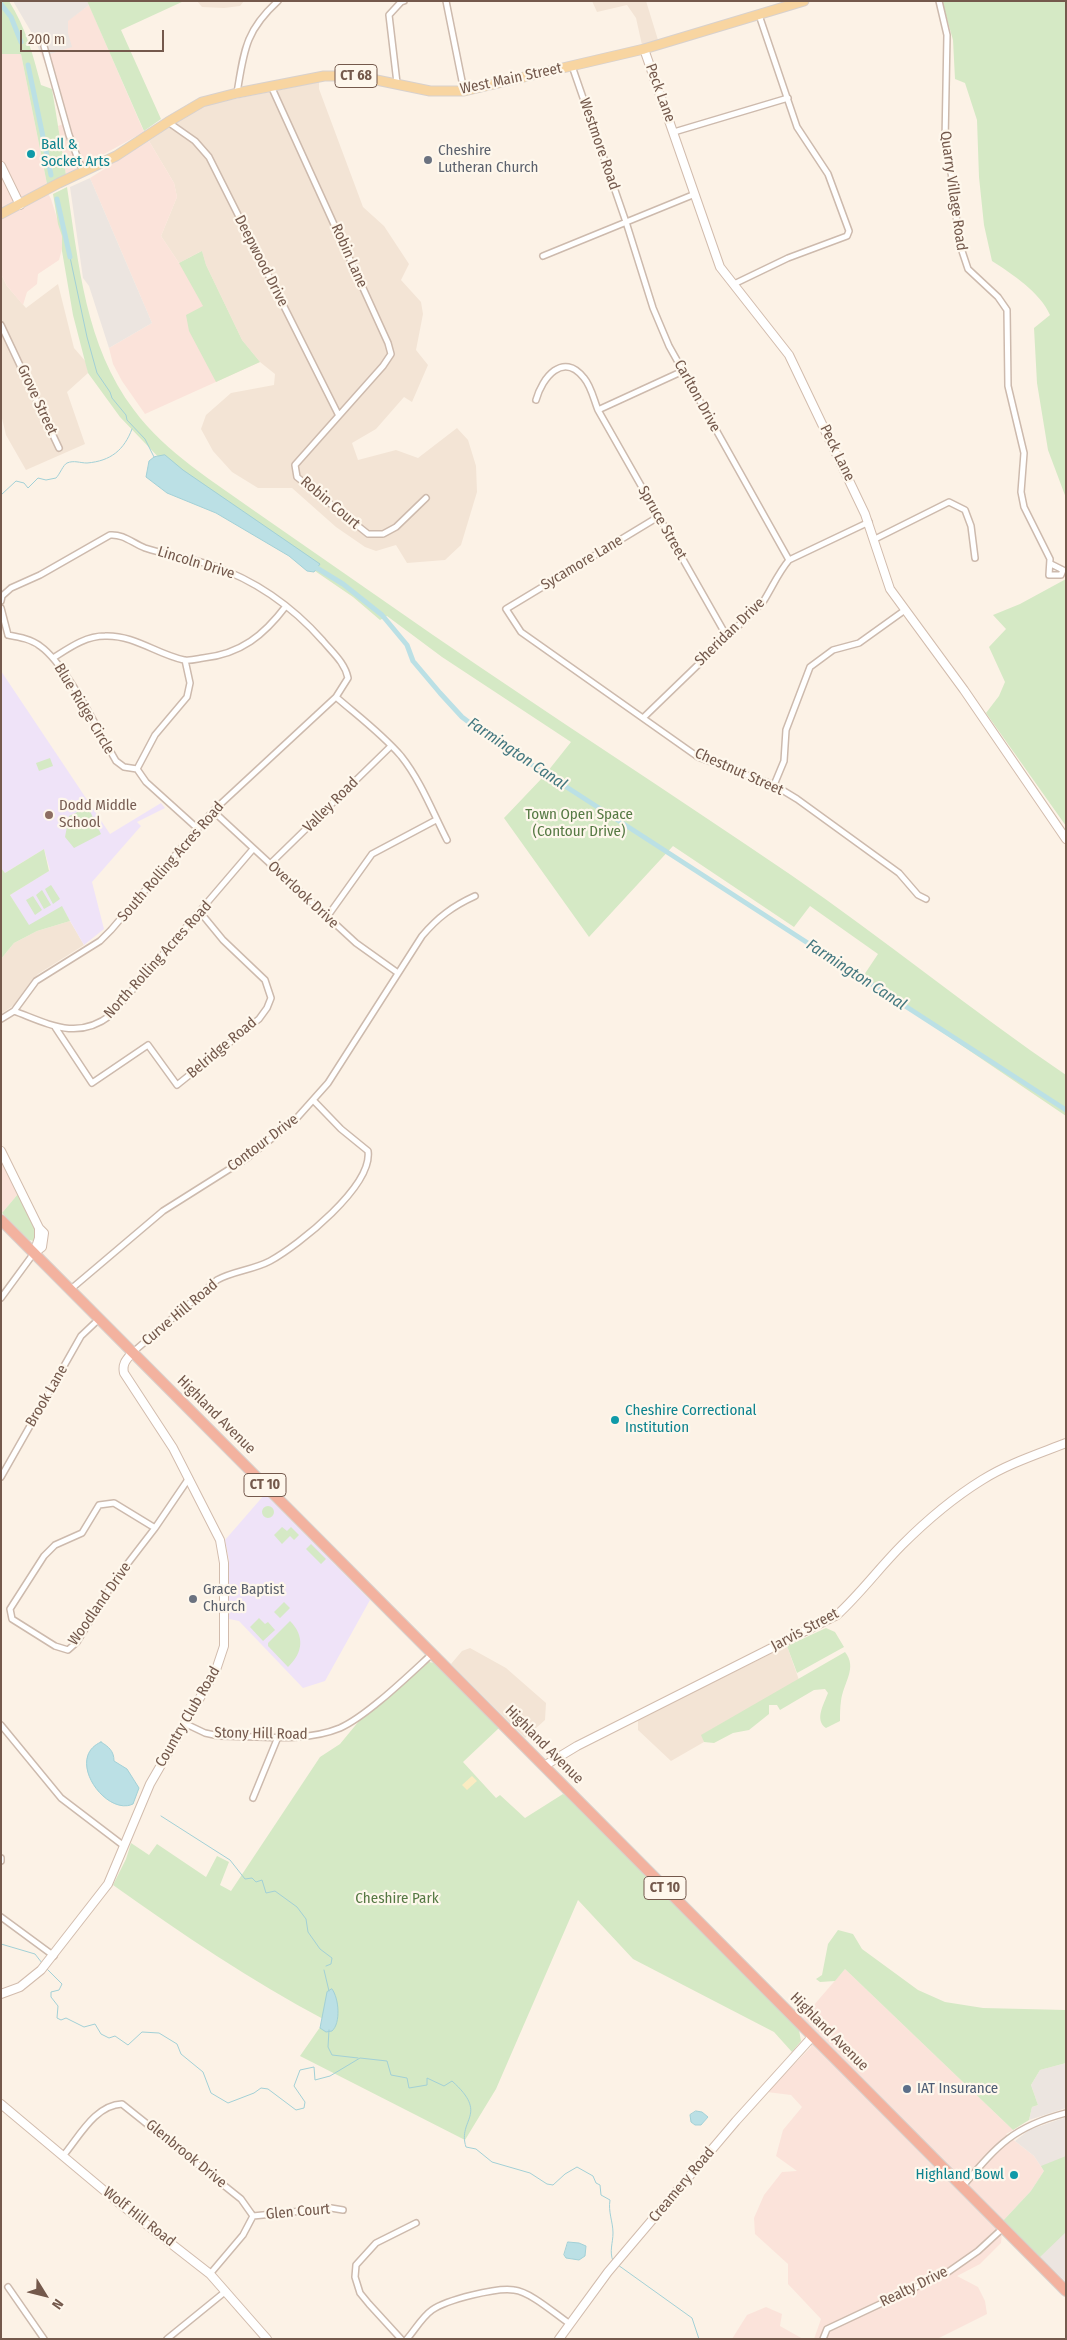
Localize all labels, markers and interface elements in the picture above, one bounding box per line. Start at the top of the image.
scale bar [22,20,166,52]
text: 200 m [28,30,65,48]
street label: West Main Street [459,59,563,99]
street label: Peck Lane [641,61,679,125]
road number: CT 68 [335,64,377,88]
street label: Westmore Road [575,96,623,192]
street label: Quarry Village Road [936,130,970,252]
place label: Ball & Socket Arts [41,136,110,171]
place label: Cheshire Lutheran Church [438,142,538,177]
marker: Ball & Socket Arts [25,148,37,160]
marker: Cheshire Lutheran Church [422,154,434,166]
street label: Deepwood Drive [230,212,292,310]
street label: Robin Lane [327,221,371,291]
street label: Carlton Drive [670,357,724,435]
street label: Grove Street [13,362,61,438]
street label: Peck Lane [816,422,858,484]
street label: Robin Court [297,473,363,533]
street label: Spruce Street [634,483,690,563]
street label: Sycamore Lane [538,532,626,594]
street label: Lincoln Drive [155,543,237,583]
street label: Sheridan Drive [691,594,769,670]
street label: Blue Ridge Circle [50,660,118,758]
water label: Farmington Canal [464,714,570,794]
street label: Chestnut Street [692,744,786,800]
street label: Valley Road [300,774,362,836]
place label: Dodd Middle School [59,797,137,832]
street label: South Rolling Acres Road [114,798,228,926]
park label: Town Open Space (Contour Drive) [525,806,633,841]
marker: Dodd Middle School [43,809,55,821]
street label: Overlook Drive [264,858,342,932]
street label: North Rolling Acres Road [100,897,216,1023]
water label: Farmington Canal [802,936,910,1014]
street label: Belridge Road [183,1014,261,1082]
street label: Contour Drive [224,1111,302,1175]
street label: Curve Hill Road [138,1276,222,1350]
street label: Brook Lane [22,1362,72,1430]
street label: Highland Avenue [173,1372,259,1458]
place label: Cheshire Correctional Institution [625,1402,756,1437]
marker: Cheshire Correctional Institution [609,1414,621,1426]
road number: CT 10 [244,1474,286,1496]
street label: Woodland Drive [65,1559,135,1649]
place label: Grace Baptist Church [203,1581,284,1616]
marker: Grace Baptist Church [187,1593,199,1605]
street label: Jarvis Street [768,1605,842,1655]
street label: Country Club Road [152,1663,224,1771]
street label: Highland Avenue [501,1702,587,1788]
street label: Stony Hill Road [214,1724,308,1744]
road number: CT 10 [644,1876,686,1900]
park label: Cheshire Park [355,1890,439,1908]
street label: Highland Avenue [786,1989,872,2075]
place label: IAT Insurance [917,2080,998,2098]
marker: IAT Insurance [901,2083,913,2095]
street label: Glenbrook Drive [142,2116,230,2192]
street label: Creamery Road [645,2144,719,2226]
place label: Highland Bowl [916,2166,1004,2184]
marker: Highland Bowl [1008,2169,1020,2181]
street label: Wolf Hill Road [99,2183,179,2251]
street label: Glen Court [265,2200,331,2224]
street label: Realty Drive [877,2263,951,2311]
north arrow [20,2270,70,2320]
text: N [48,2296,67,2312]

